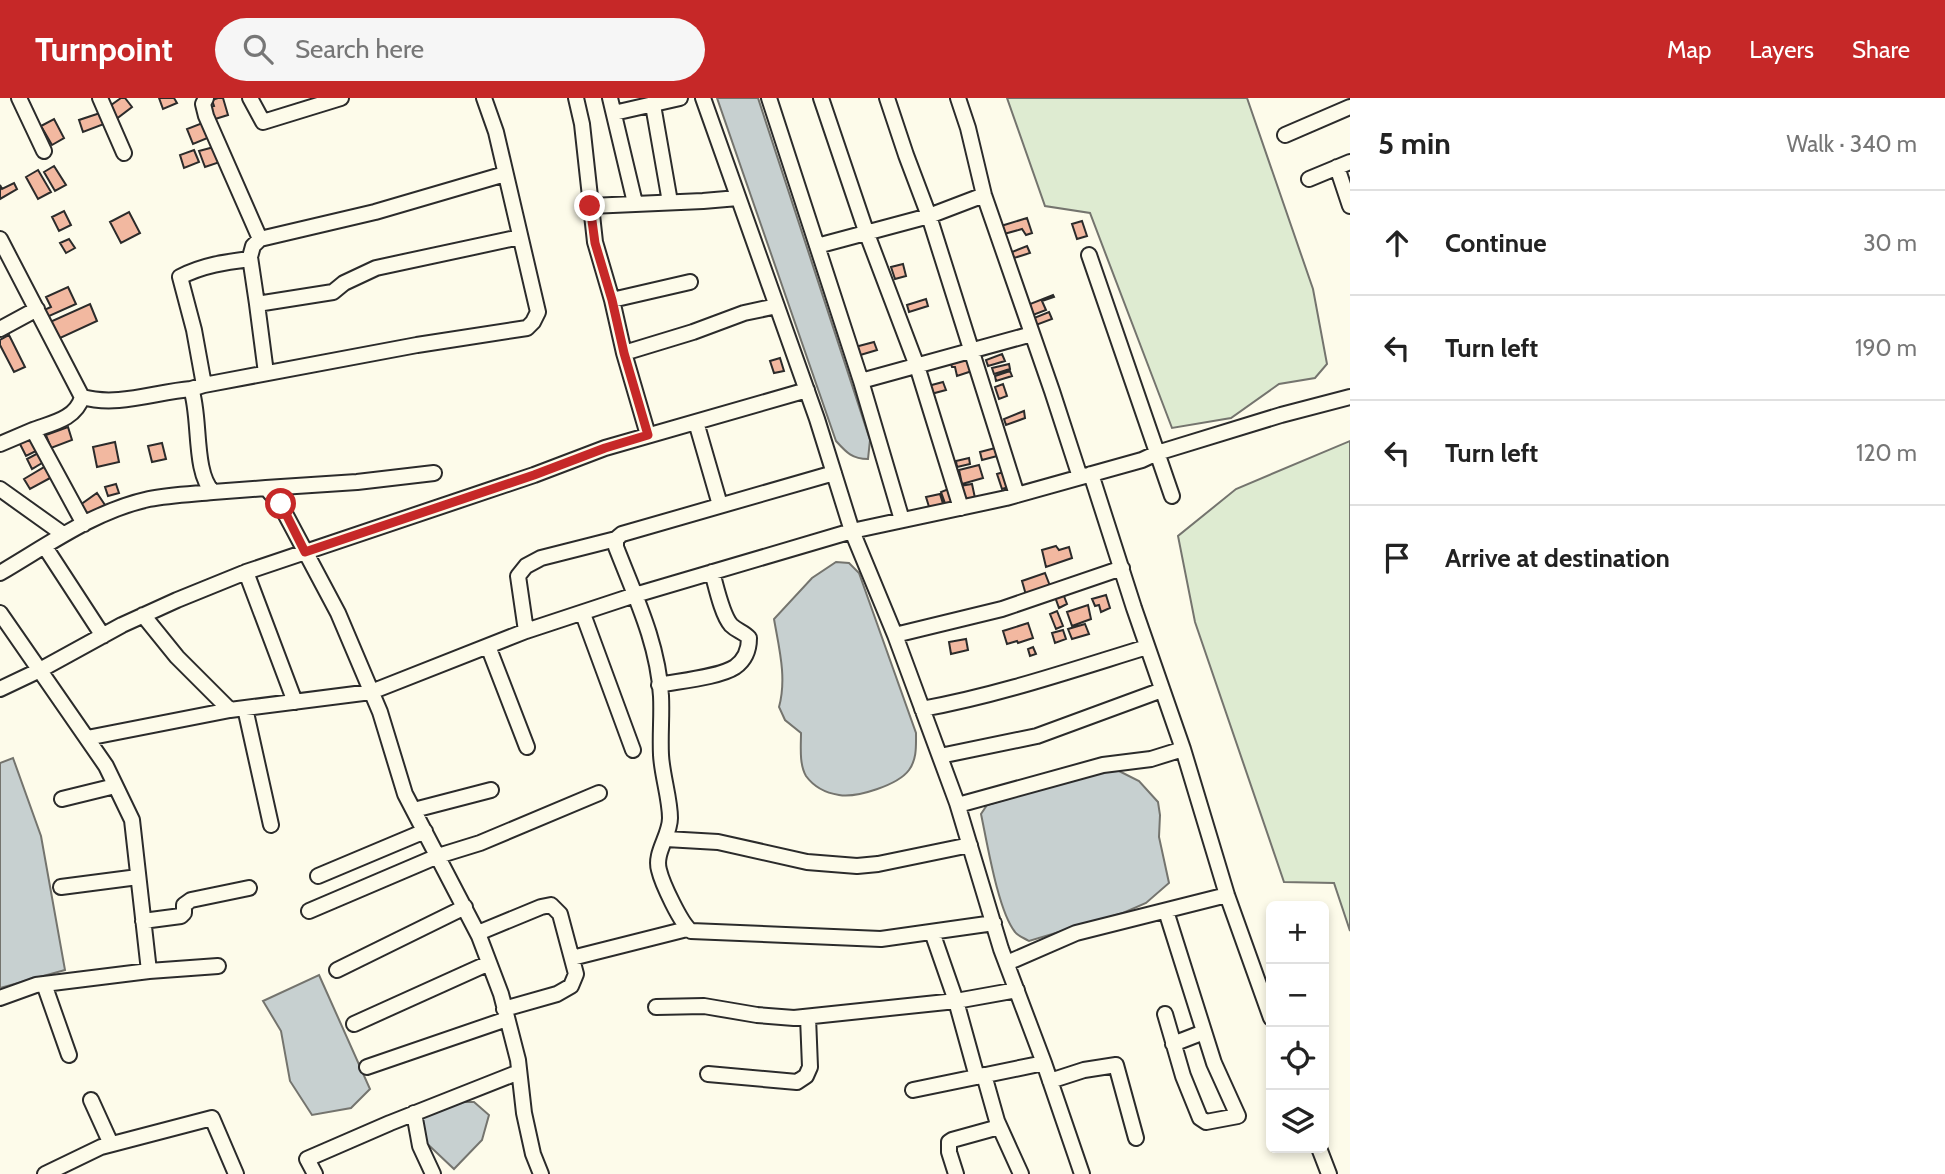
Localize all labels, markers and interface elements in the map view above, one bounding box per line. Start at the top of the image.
search box [215,18,705,81]
text: Turnpoint [35,29,173,69]
icon: search [239,30,277,68]
text: Search here [295,33,424,65]
text: Map [1667,35,1711,64]
text: Layers [1749,35,1814,64]
text: Share [1852,35,1910,64]
text: 5 min [1378,125,1451,162]
text: Walk · 340 m [1786,130,1917,158]
route end [574,190,605,221]
icon: ahead [1378,224,1416,262]
text: Continue [1445,227,1547,259]
text: 30 m [1863,229,1917,257]
icon: left [1378,329,1416,367]
text: Turn left [1445,332,1538,364]
text: 190 m [1855,334,1917,362]
icon: left [1378,434,1416,472]
text: Turn left [1445,437,1538,469]
text: 120 m [1856,439,1917,467]
route start [265,488,296,519]
icon: arrive [1378,539,1416,577]
text: Arrive at destination [1445,542,1670,574]
map controls [1266,901,1329,1153]
button: + [1266,901,1329,964]
button: − [1266,964,1329,1027]
button: locate [1266,1027,1329,1090]
button: layers [1266,1090,1329,1153]

